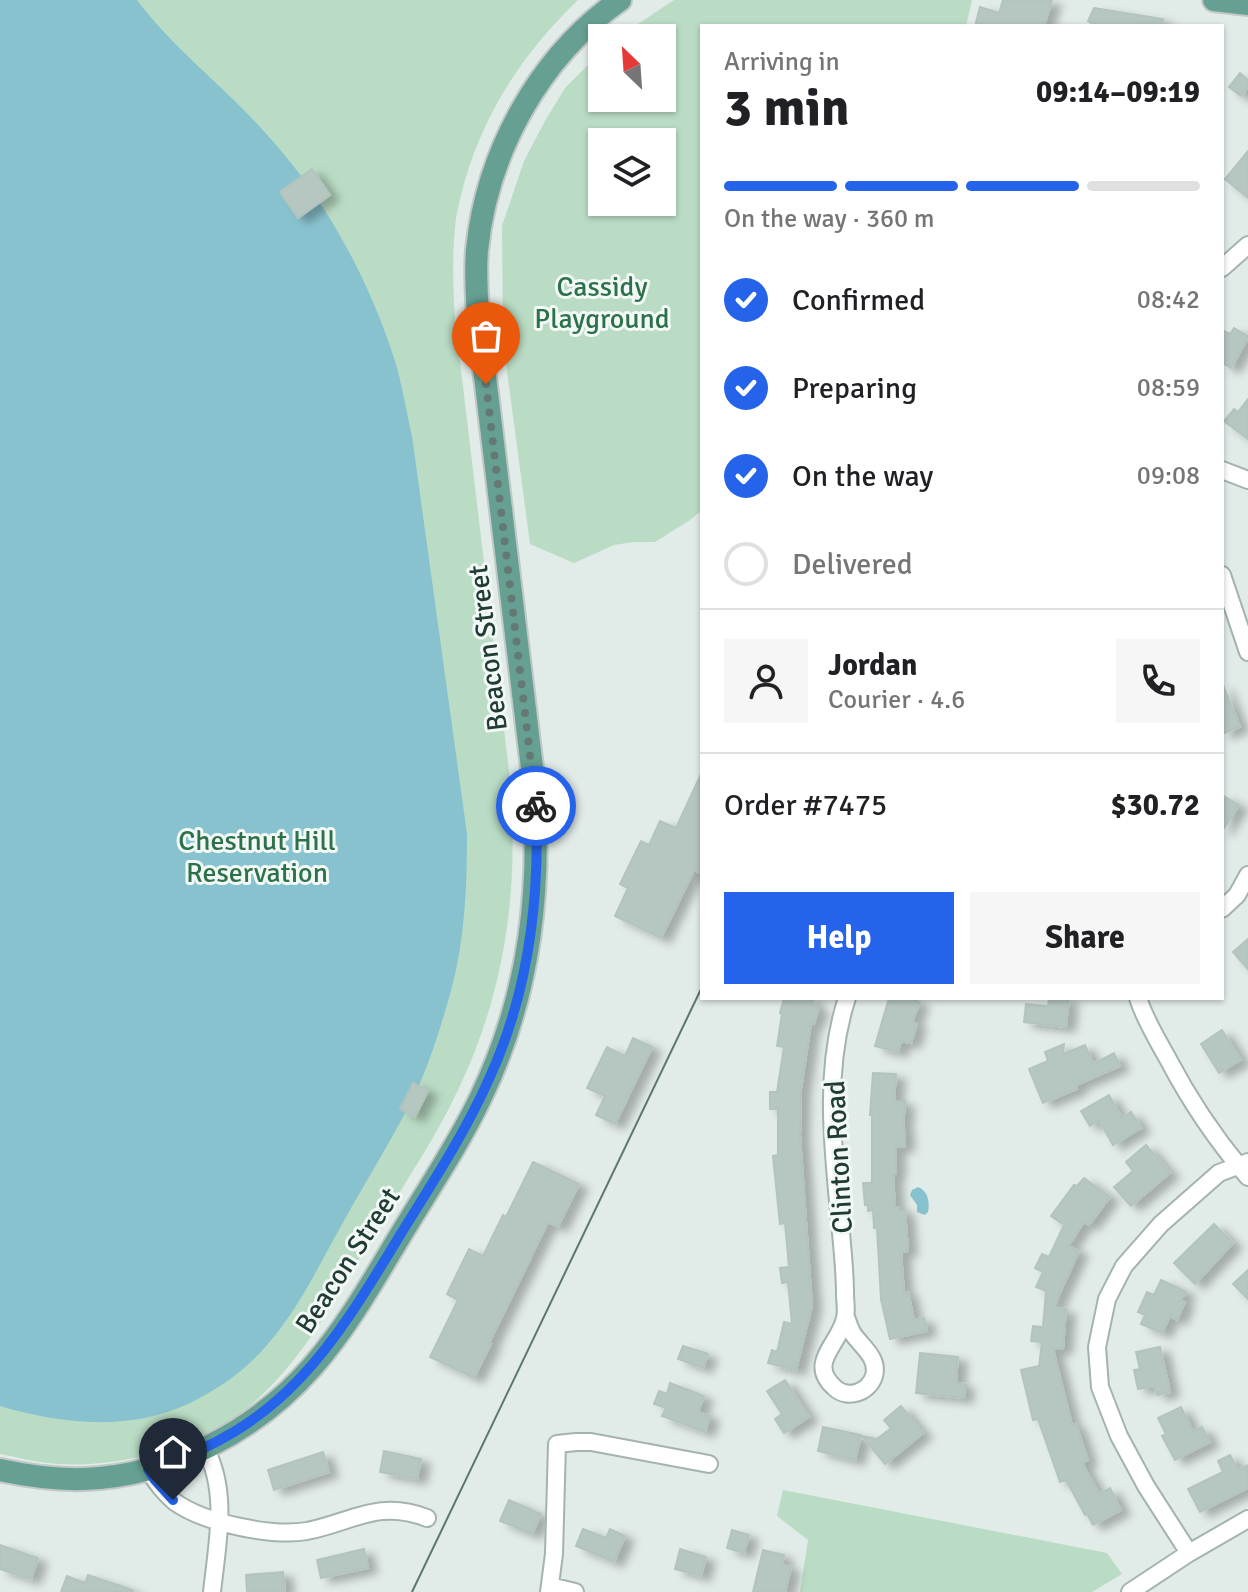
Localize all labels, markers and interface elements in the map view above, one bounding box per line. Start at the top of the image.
north arrow [588,24,676,112]
map controls [588,24,676,216]
text: Arriving in [724,46,840,78]
text: 09:14–09:19 [1036,74,1200,111]
text: 3 min [724,76,850,140]
button: layers [588,128,676,216]
text: On the way · 360 m [724,203,934,235]
park label: Cassidy Playground [534,270,670,336]
icon: check [724,278,768,322]
text: Confirmed [792,282,925,319]
text: 08:42 [1137,284,1200,316]
pin [452,302,520,384]
icon: bag [464,314,508,358]
icon: check [724,366,768,410]
text: Preparing [792,370,917,407]
text: 08:59 [1137,372,1200,404]
icon: check [724,454,768,498]
text: On the way [792,458,933,495]
text: 09:08 [1137,460,1200,492]
text: Delivered [792,546,913,583]
street label: Beacon Street [461,563,515,733]
button: person [724,639,808,723]
button: phone [1116,639,1200,723]
text: Jordan [828,647,917,684]
text: Courier · 4.6 [828,684,965,716]
courier [496,766,576,846]
icon: bike [514,784,558,828]
text: Order #7475 [724,787,887,824]
text: $30.72 [1110,787,1200,824]
park label: Chestnut Hill Reservation [178,824,336,890]
button: Help [724,892,954,984]
button: Share [970,892,1200,984]
street label: Clinton Road [818,1080,860,1234]
street label: Beacon Street [288,1181,408,1340]
pin [139,1418,207,1500]
icon: home [151,1430,195,1474]

